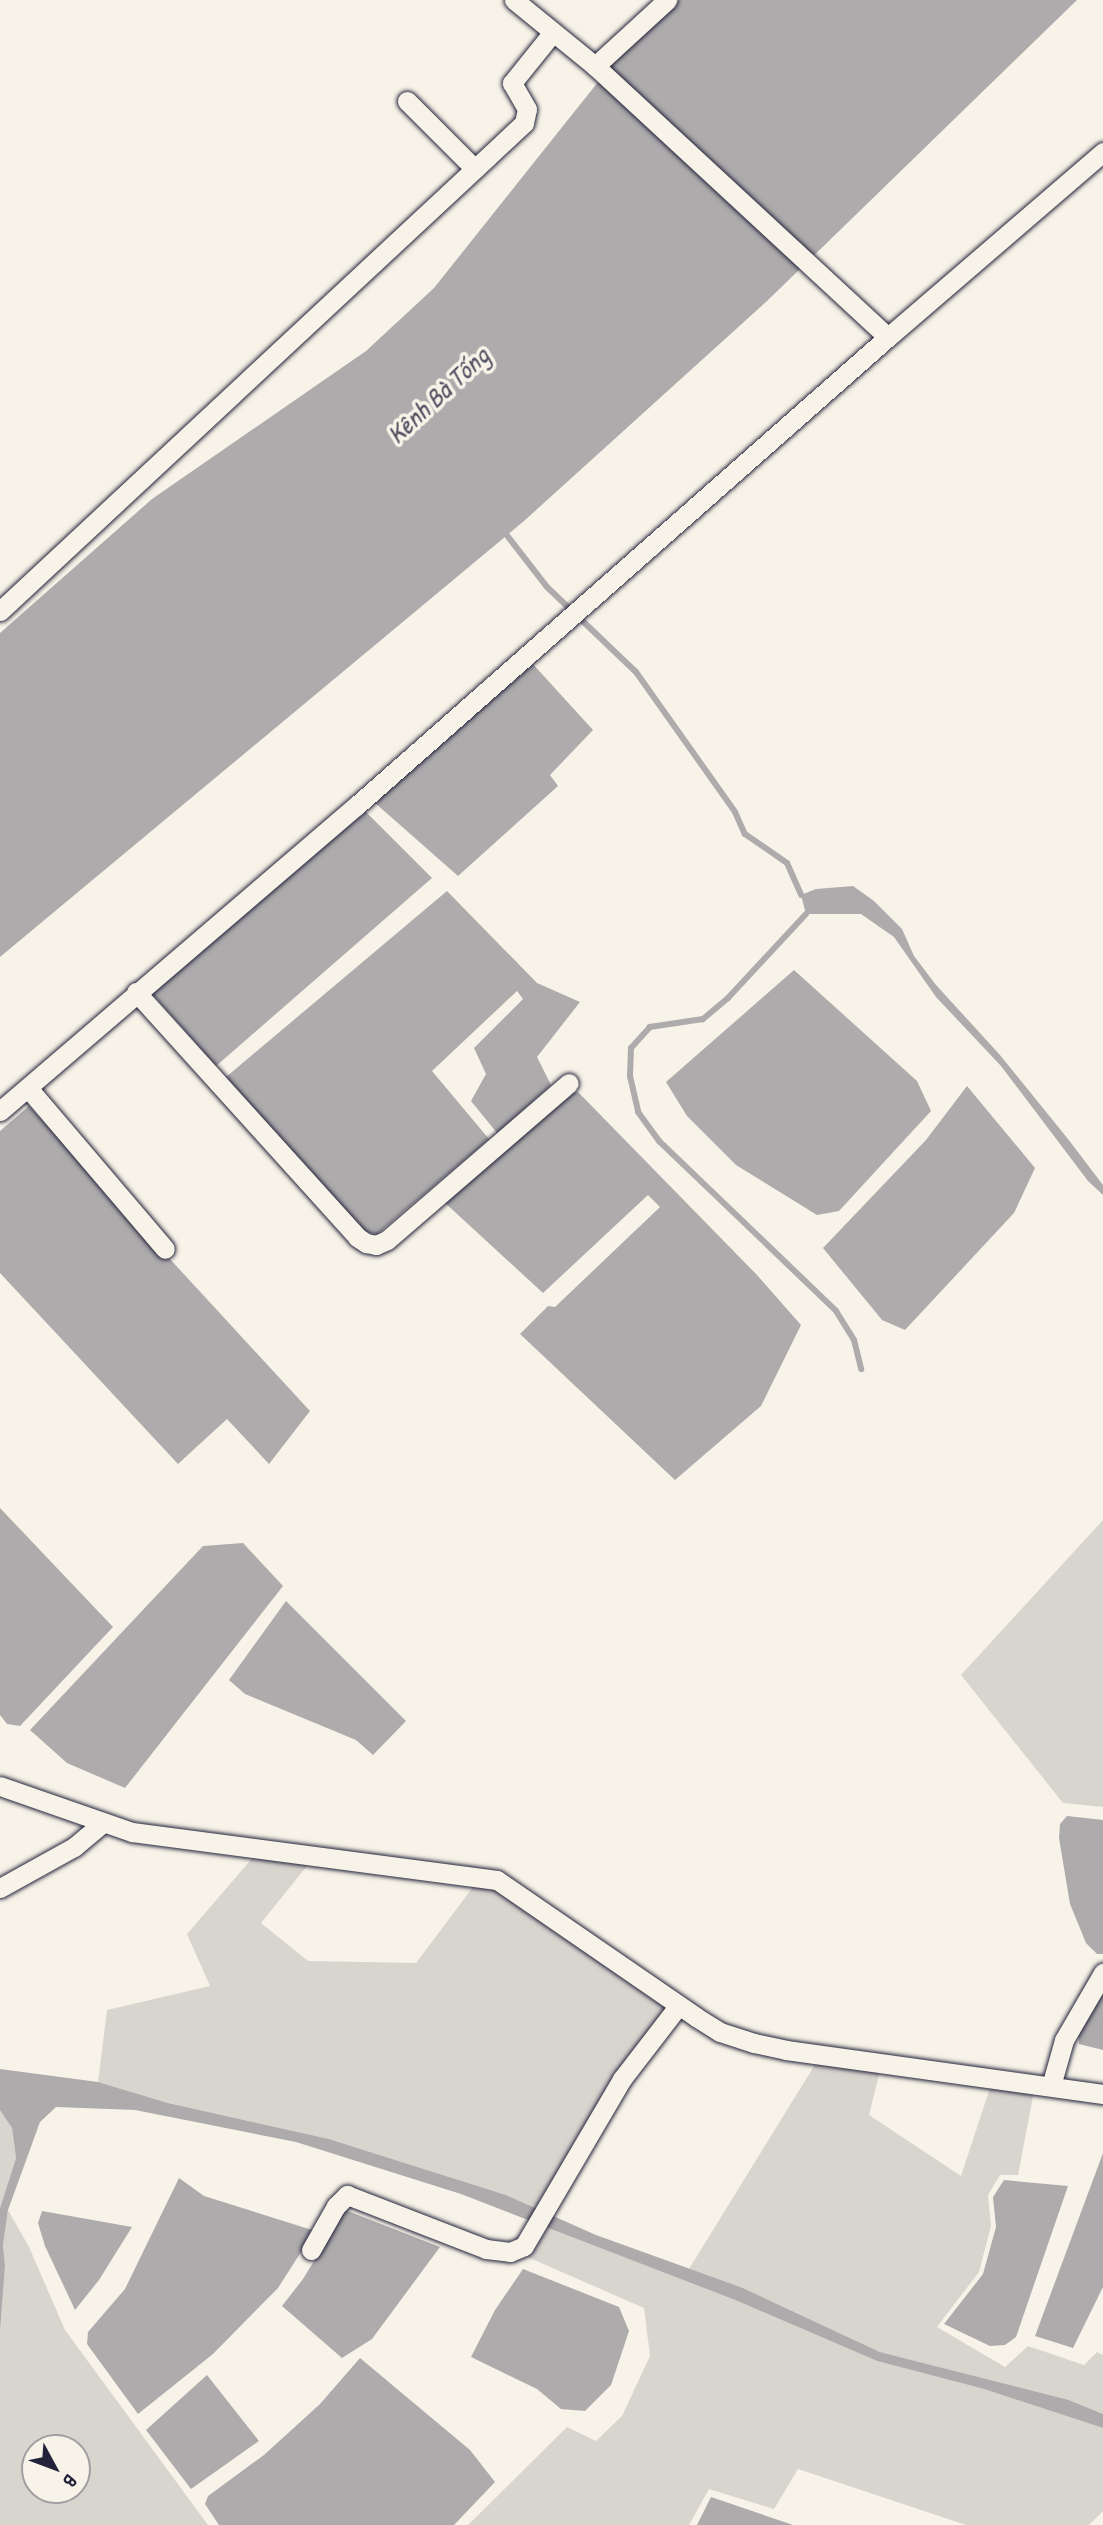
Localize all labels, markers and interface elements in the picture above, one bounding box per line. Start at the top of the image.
water label: Kênh Bà Tống [381,340,495,450]
north arrow [21,2434,91,2504]
text: B [57,2469,83,2494]

